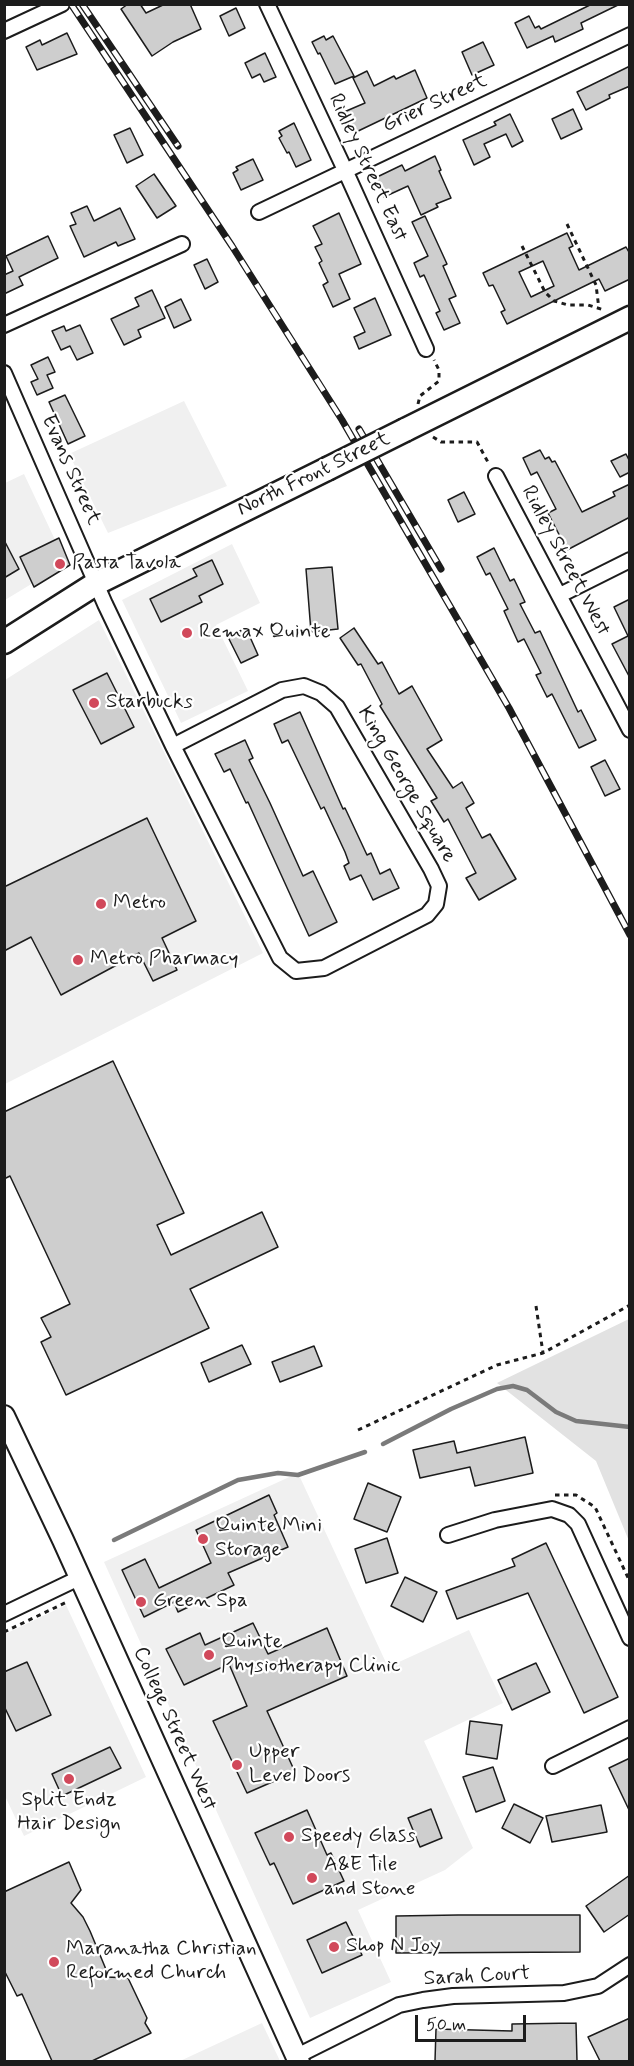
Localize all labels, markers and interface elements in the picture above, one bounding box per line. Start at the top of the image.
street label: Grier Street [379,69,491,139]
street label: Ridley Street East [322,90,412,246]
street label: Evans Street [34,411,106,529]
street label: North Front Street [234,427,394,523]
street label: Ridley Street West [515,482,615,640]
place label: Pasta Tavola [72,551,181,577]
marker: Pasta Tavola [53,557,67,571]
place label: Remax Quinte [199,620,331,646]
marker: Remax Quinte [180,626,194,640]
place label: Starbucks [106,690,193,716]
marker: Starbucks [87,696,101,710]
street label: King George Square [351,702,461,868]
place label: Metro [113,891,166,917]
marker: Metro [94,897,108,911]
place label: Metro Pharmacy [90,947,238,973]
marker: Metro Pharmacy [71,953,85,967]
place label: Quinte Mini Storage [215,1514,322,1564]
marker: Quinte Mini Storage [196,1532,210,1546]
place label: Green Spa [153,1589,248,1615]
marker: Green Spa [134,1595,148,1609]
place label: Quinte Physiotherapy Clinic [221,1630,401,1680]
street label: College Street West [127,1643,221,1815]
marker: Quinte Physiotherapy Clinic [202,1648,216,1662]
place label: Upper Level Doors [249,1740,350,1790]
marker: Upper Level Doors [230,1758,244,1772]
marker: Split Endz Hair Design [62,1772,76,1786]
place label: Split Endz Hair Design [17,1788,121,1838]
place label: Speedy Glass [301,1824,415,1850]
marker: Speedy Glass [282,1830,296,1844]
place label: A&E Tile and Stone [324,1853,415,1903]
marker: A&E Tile and Stone [305,1871,319,1885]
place label: Shop N Joy [346,1934,441,1960]
place label: Maranatha Christian Reformed Church [66,1937,256,1987]
marker: Shop N Joy [327,1940,341,1954]
marker: Maranatha Christian Reformed Church [47,1955,61,1969]
street label: Sarah Court [423,1962,531,1992]
scale bar [418,2003,529,2041]
text: 50 m [426,2013,466,2037]

